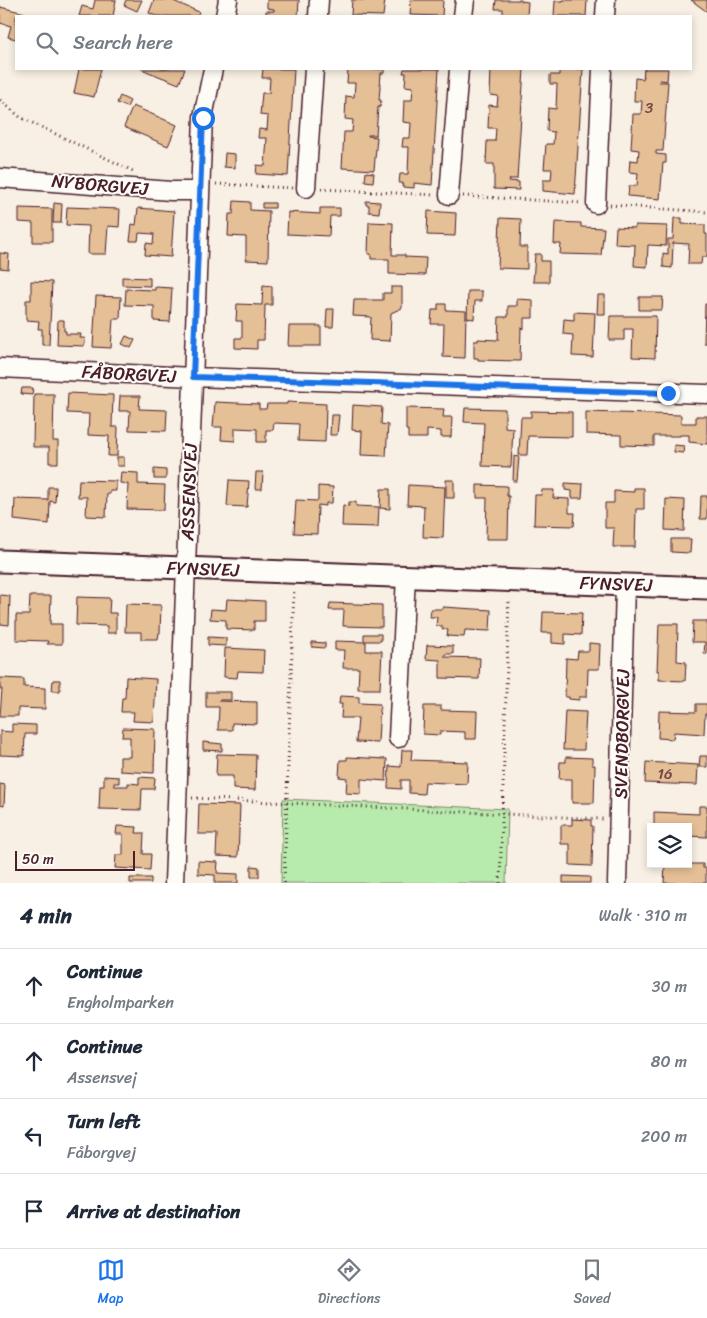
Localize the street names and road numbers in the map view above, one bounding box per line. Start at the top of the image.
street label: NYBORGVEJ [50,165,150,205]
street label: FÅBORGVEJ [81,356,178,392]
street label: ASSENSVEJ [171,442,207,542]
street label: FYNSVEJ [166,552,241,586]
street label: FYNSVEJ [579,567,654,601]
street label: SVENDBORGVEJ [605,668,639,799]

